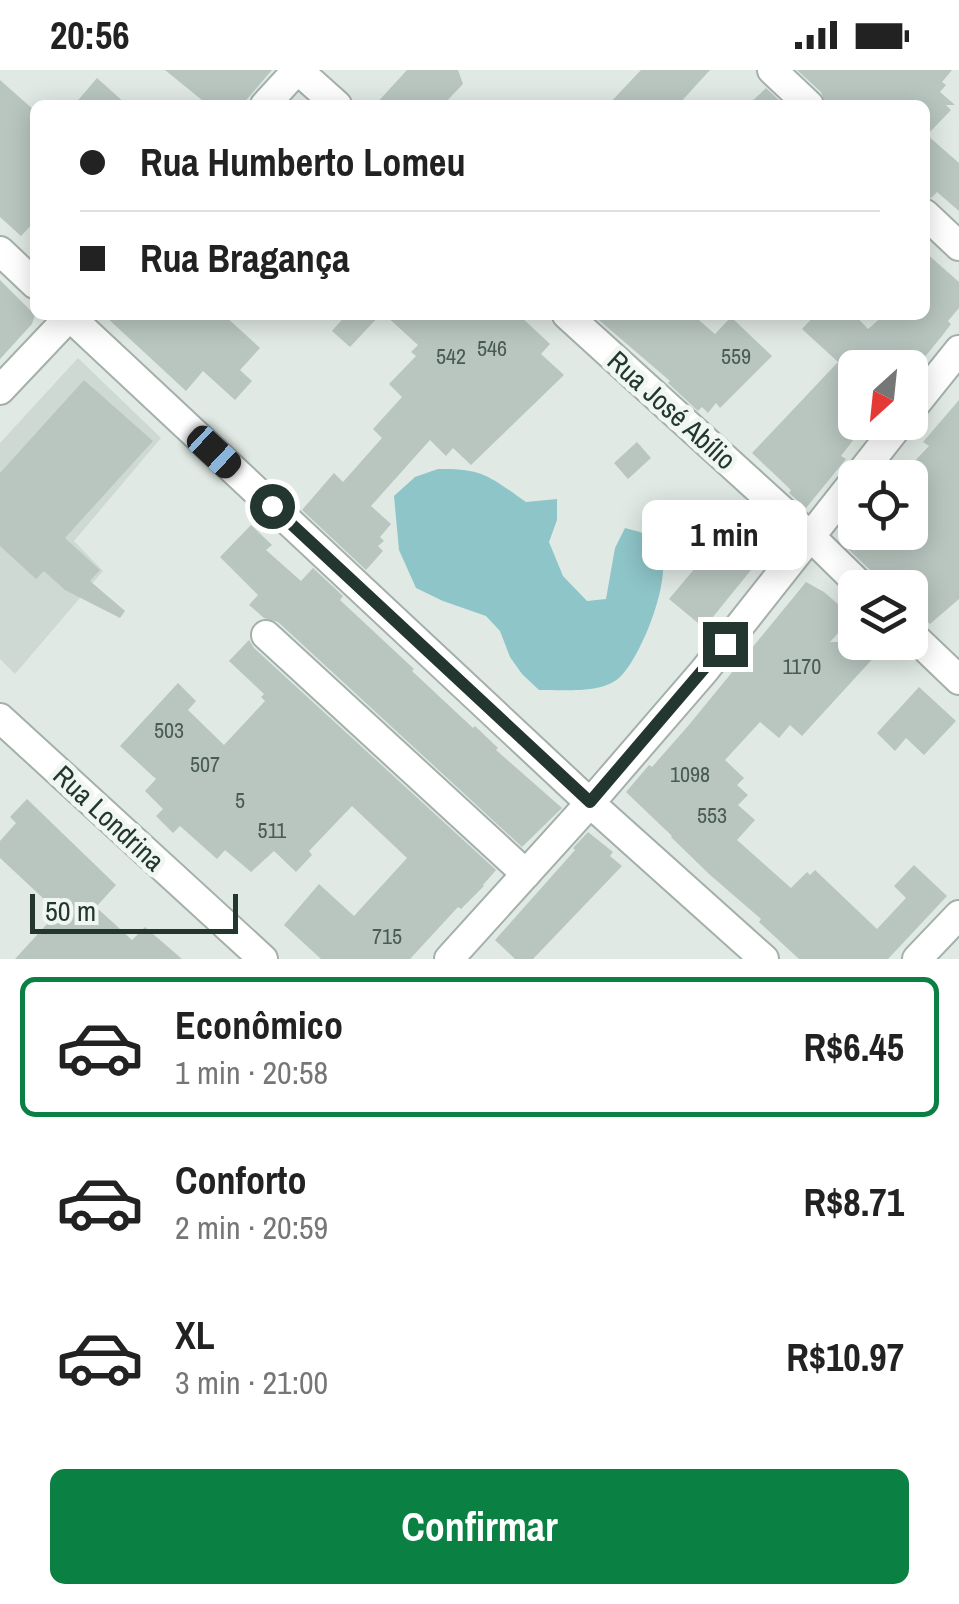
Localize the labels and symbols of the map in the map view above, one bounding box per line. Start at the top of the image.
house number: 546 [477,333,507,363]
house number: 542 [436,341,466,371]
house number: 559 [721,341,751,371]
street label: Rua José Abílio [600,342,744,478]
north arrow [838,350,928,440]
car [182,421,246,483]
route start [250,484,295,529]
callout: 1 min [642,499,808,569]
route end [703,622,748,667]
house number: 1170 [783,651,821,681]
house number: 503 [154,715,184,745]
house number: 507 [190,749,220,779]
street label: Rua Londrina [45,757,173,879]
house number: 1098 [670,759,710,789]
house number: 5 [235,785,245,815]
house number: 553 [697,800,727,830]
house number: 511 [258,815,286,845]
scale bar [30,889,238,934]
house number: 715 [372,921,402,951]

